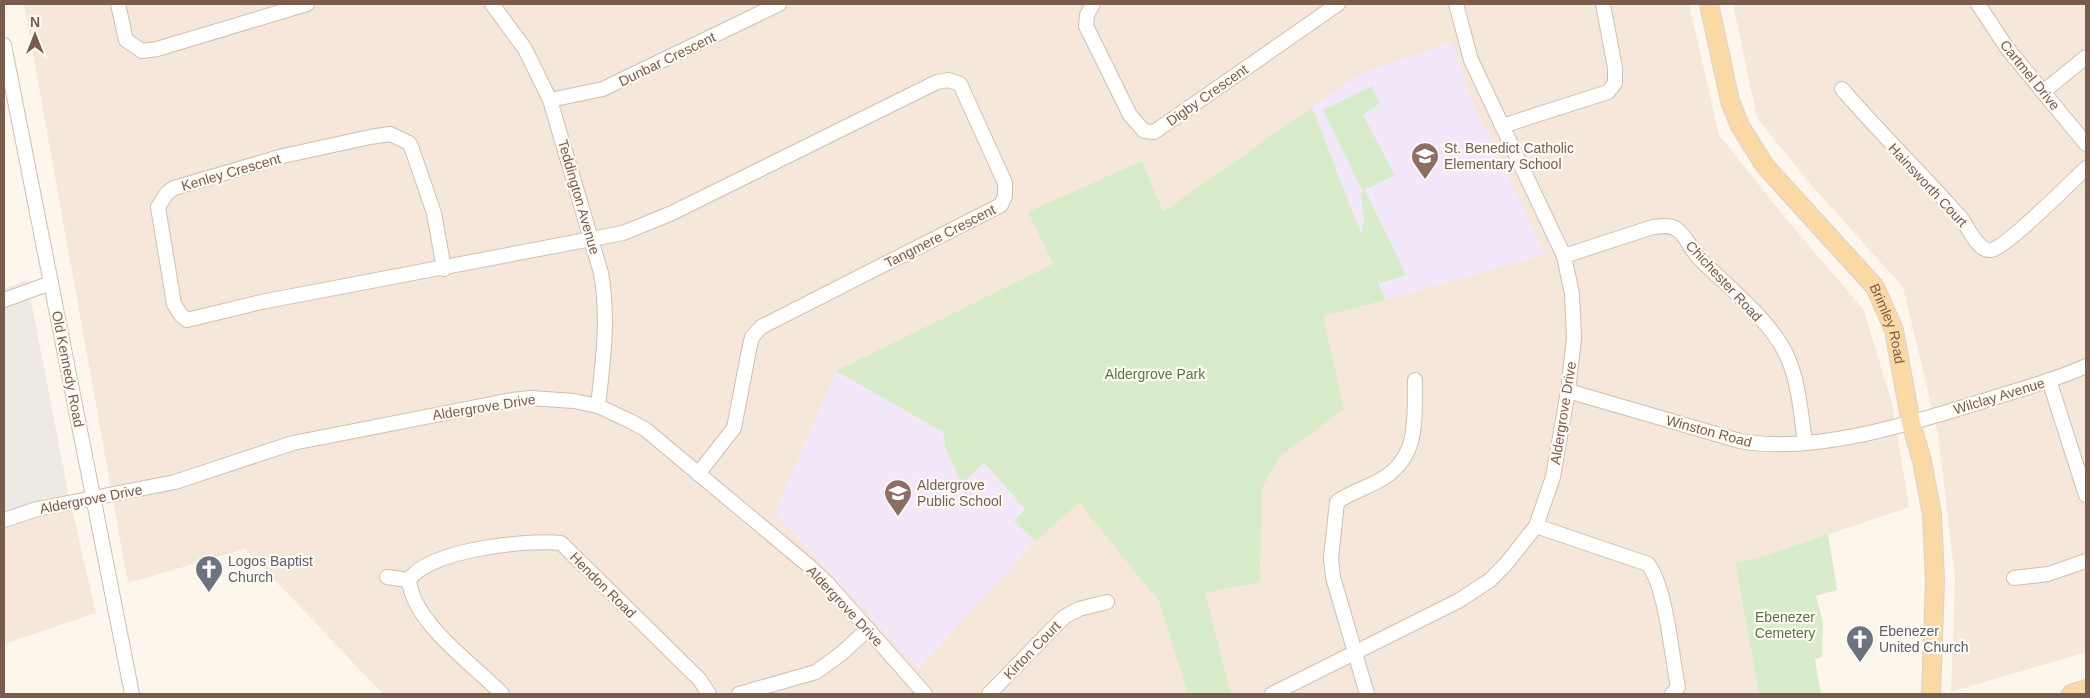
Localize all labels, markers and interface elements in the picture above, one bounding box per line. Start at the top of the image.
north arrow [10,10,60,60]
text: N [30,14,40,30]
street label: Dunbar Crescent [616,29,718,89]
street label: Cartmel Drive [1997,37,2063,113]
street label: Digby Crescent [1163,61,1251,129]
street label: Teddington Avenue [555,138,603,257]
place label: St. Benedict Catholic Elementary School [1444,140,1574,172]
street label: Hainsworth Court [1885,140,1971,230]
school or university icon: St. Benedict Catholic Elementary School [1410,141,1440,180]
street label: Kenley Crescent [179,150,283,194]
street label: Tangmere Crescent [882,201,998,271]
street label: Chichester Road [1683,237,1765,325]
street label: Brimley Road [1866,281,1908,365]
street label: Old Kennedy Road [49,309,87,429]
street label: Aldergrove Drive [1547,360,1579,466]
park label: Aldergrove Park [1105,366,1206,382]
street label: Wilclay Avenue [1951,374,2047,417]
street label: Aldergrove Drive [431,391,537,423]
street label: Winston Road [1664,412,1754,450]
place label: Aldergrove Public School [917,477,1002,509]
school or university icon: Aldergrove Public School [883,478,913,517]
street label: Aldergrove Drive [38,481,144,517]
street label: Hendon Road [567,549,639,621]
place label: Logos Baptist Church [228,553,313,585]
church icon: Logos Baptist Church [194,554,224,593]
street label: Aldergrove Drive [804,562,887,650]
park label: Ebenezer Cemetery [1755,609,1815,641]
street label: Kirton Court [1000,617,1064,682]
place label: Ebenezer United Church [1879,623,1969,655]
church icon: Ebenezer United Church [1845,624,1875,663]

